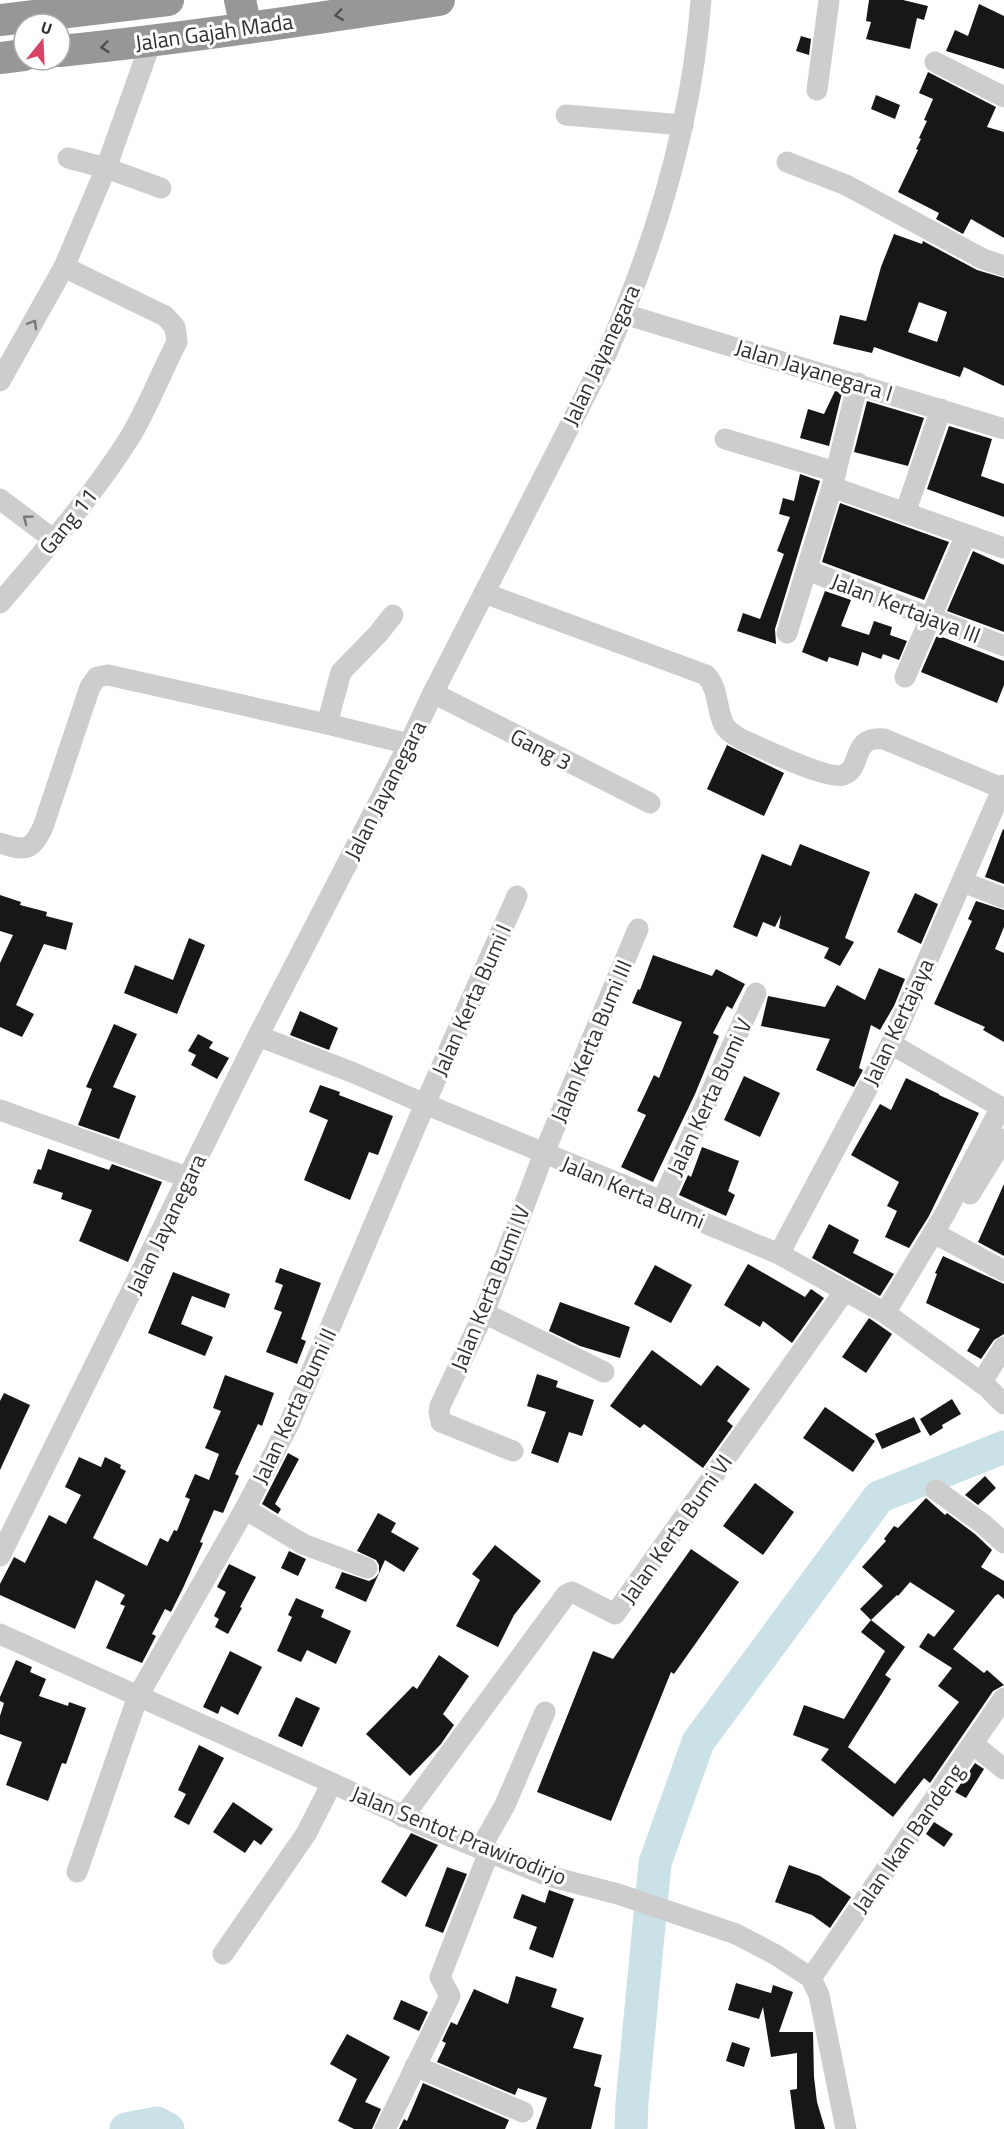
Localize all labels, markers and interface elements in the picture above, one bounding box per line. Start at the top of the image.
street label: Jalan Gajah Mada [133,4,295,60]
one-way arrow [335,8,344,20]
north arrow [12,12,72,72]
text: U [38,15,55,41]
one-way arrow [100,40,109,53]
street label: Jalan Jayanegara [553,279,649,431]
one-way arrow [26,320,37,330]
street label: Jalan Jayanegara I [731,330,897,410]
street label: Gang 11 [31,480,105,562]
one-way arrow [22,516,33,527]
street label: Jalan Kertajaya III [826,564,986,652]
street label: Jalan Jayanegara [335,714,435,866]
street label: Gang 3 [504,719,578,779]
street label: Jalan Kerta Bumi I [422,918,520,1082]
street label: Jalan Kertajaya [854,953,942,1091]
street label: Jalan Kerta Bumi III [541,954,641,1128]
street label: Jalan Kerta Bumi V [658,1012,761,1182]
street label: Jalan Kerta Bumi [556,1146,710,1238]
street label: Jalan Jayanegara [117,1148,215,1300]
street label: Jalan Kerta Bumi IV [441,1200,539,1376]
street label: Jalan Kerta Bumi II [243,1322,345,1490]
street label: Jalan Kerta Bumi VI [612,1447,740,1611]
street label: Jalan Ikan Bandeng [844,1756,972,1920]
street label: Jalan Sentot Prawirodirjo [346,1776,572,1894]

